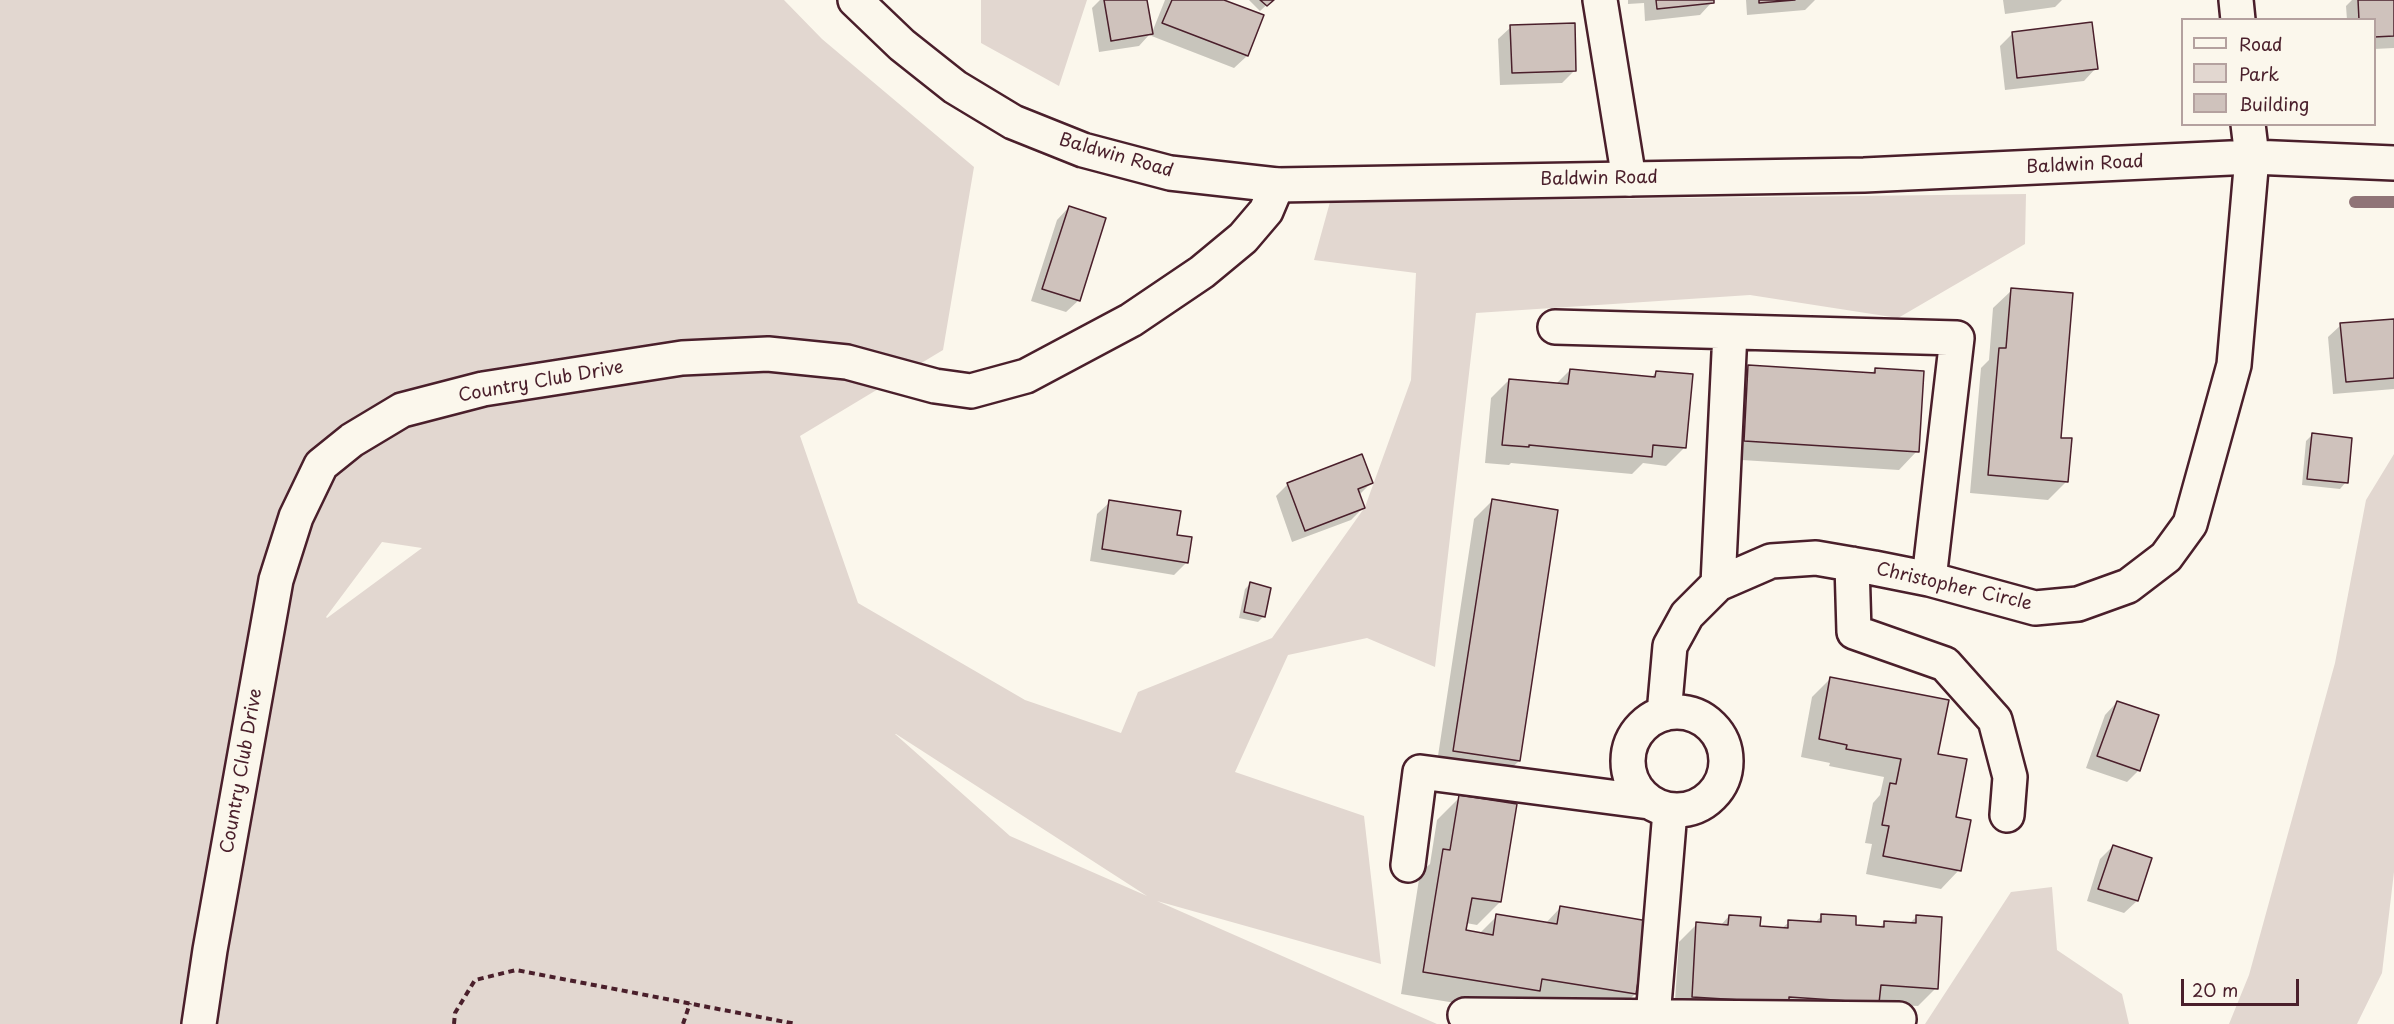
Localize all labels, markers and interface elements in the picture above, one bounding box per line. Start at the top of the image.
legend [2181,18,2376,126]
text: Road [2239,30,2283,57]
text: Park [2239,60,2279,87]
text: Building [2239,90,2309,117]
street label: Baldwin Road [1056,129,1176,183]
street label: Baldwin Road [2026,151,2144,179]
street label: Baldwin Road [1540,167,1658,191]
street label: Country Club Drive [457,357,625,407]
street label: Christopher Circle [1874,559,2034,615]
street label: Country Club Drive [217,687,267,855]
scale bar [2184,967,2302,1005]
text: 20 m [2192,976,2238,1003]

